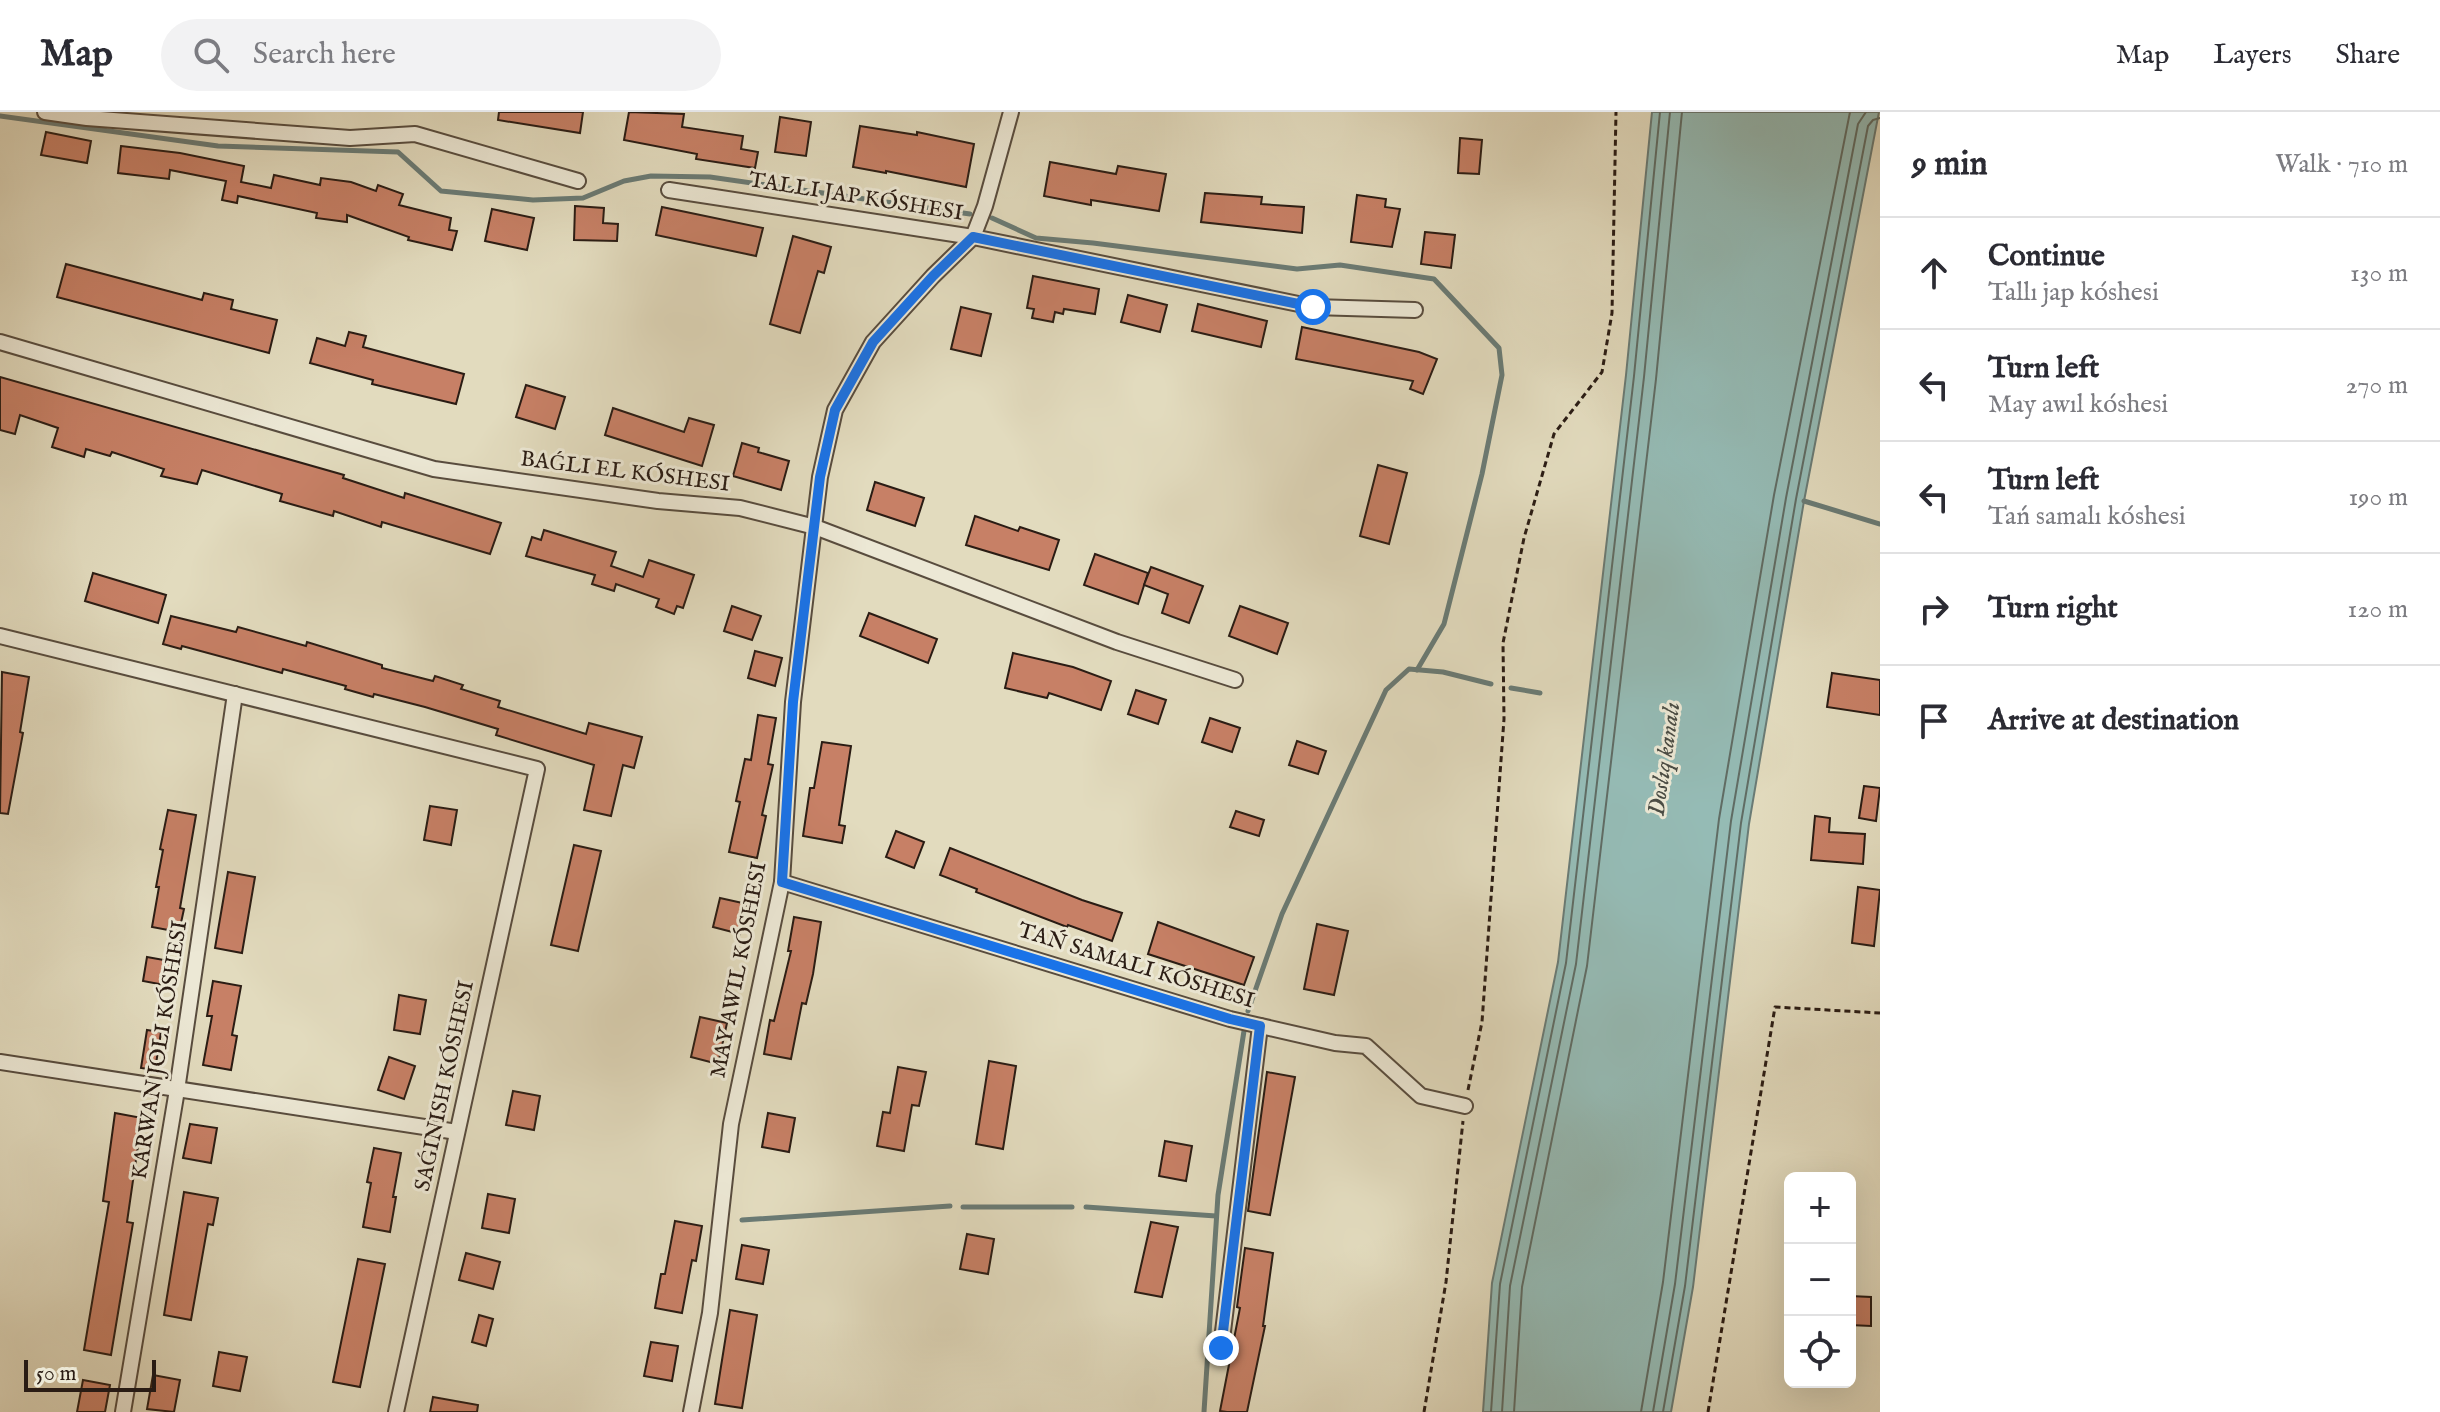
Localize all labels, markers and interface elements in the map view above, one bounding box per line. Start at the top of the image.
search box [161,19,721,91]
text: Map [40,31,113,79]
icon: search [189,33,233,77]
text: Search here [253,36,396,74]
text: Map [2116,38,2169,73]
text: Layers [2213,38,2292,73]
text: Share [2336,38,2400,73]
text: 9 min [1912,143,1988,186]
text: Walk · 710 m [2275,148,2408,181]
street label: TALLI JAP KÓSHESI [747,166,965,228]
text: Continue [1988,238,2105,276]
icon: ahead [1912,251,1956,295]
text: 130 m [2350,257,2408,290]
text: Tallı jap kóshesi [1988,276,2159,309]
route start [1295,289,1331,325]
text: Turn left [1988,350,2099,388]
icon: left [1912,363,1956,407]
text: 270 m [2345,369,2408,402]
text: May awıl kóshesi [1988,388,2168,421]
street label: BAǴLI EL KÓSHESI [519,445,731,499]
text: Turn left [1988,462,2099,500]
icon: left [1912,475,1956,519]
text: 190 m [2348,481,2408,514]
text: Tań samalı kóshesi [1988,500,2186,533]
icon: right [1912,587,1956,631]
text: Turn right [1988,590,2118,628]
text: 120 m [2348,593,2408,626]
icon: arrive [1912,699,1956,743]
water label: Doslıq kanalı [1642,700,1688,818]
text: Arrive at destination [1988,702,2239,740]
street label: MAY AWIL KÓSHESI [704,859,774,1081]
street label: TAŃ SAMALI KÓSHESI [1014,917,1258,1015]
street label: KARWAN JOLI KÓSHESI [126,919,194,1181]
street label: SAǴINISH KÓSHESI [409,978,481,1194]
map controls [1784,1172,1856,1388]
button: + [1784,1172,1856,1244]
button: − [1784,1244,1856,1316]
button: locate [1784,1316,1856,1388]
route end [1203,1330,1239,1366]
scale bar [24,1356,156,1392]
text: 50 m [36,1360,77,1388]

